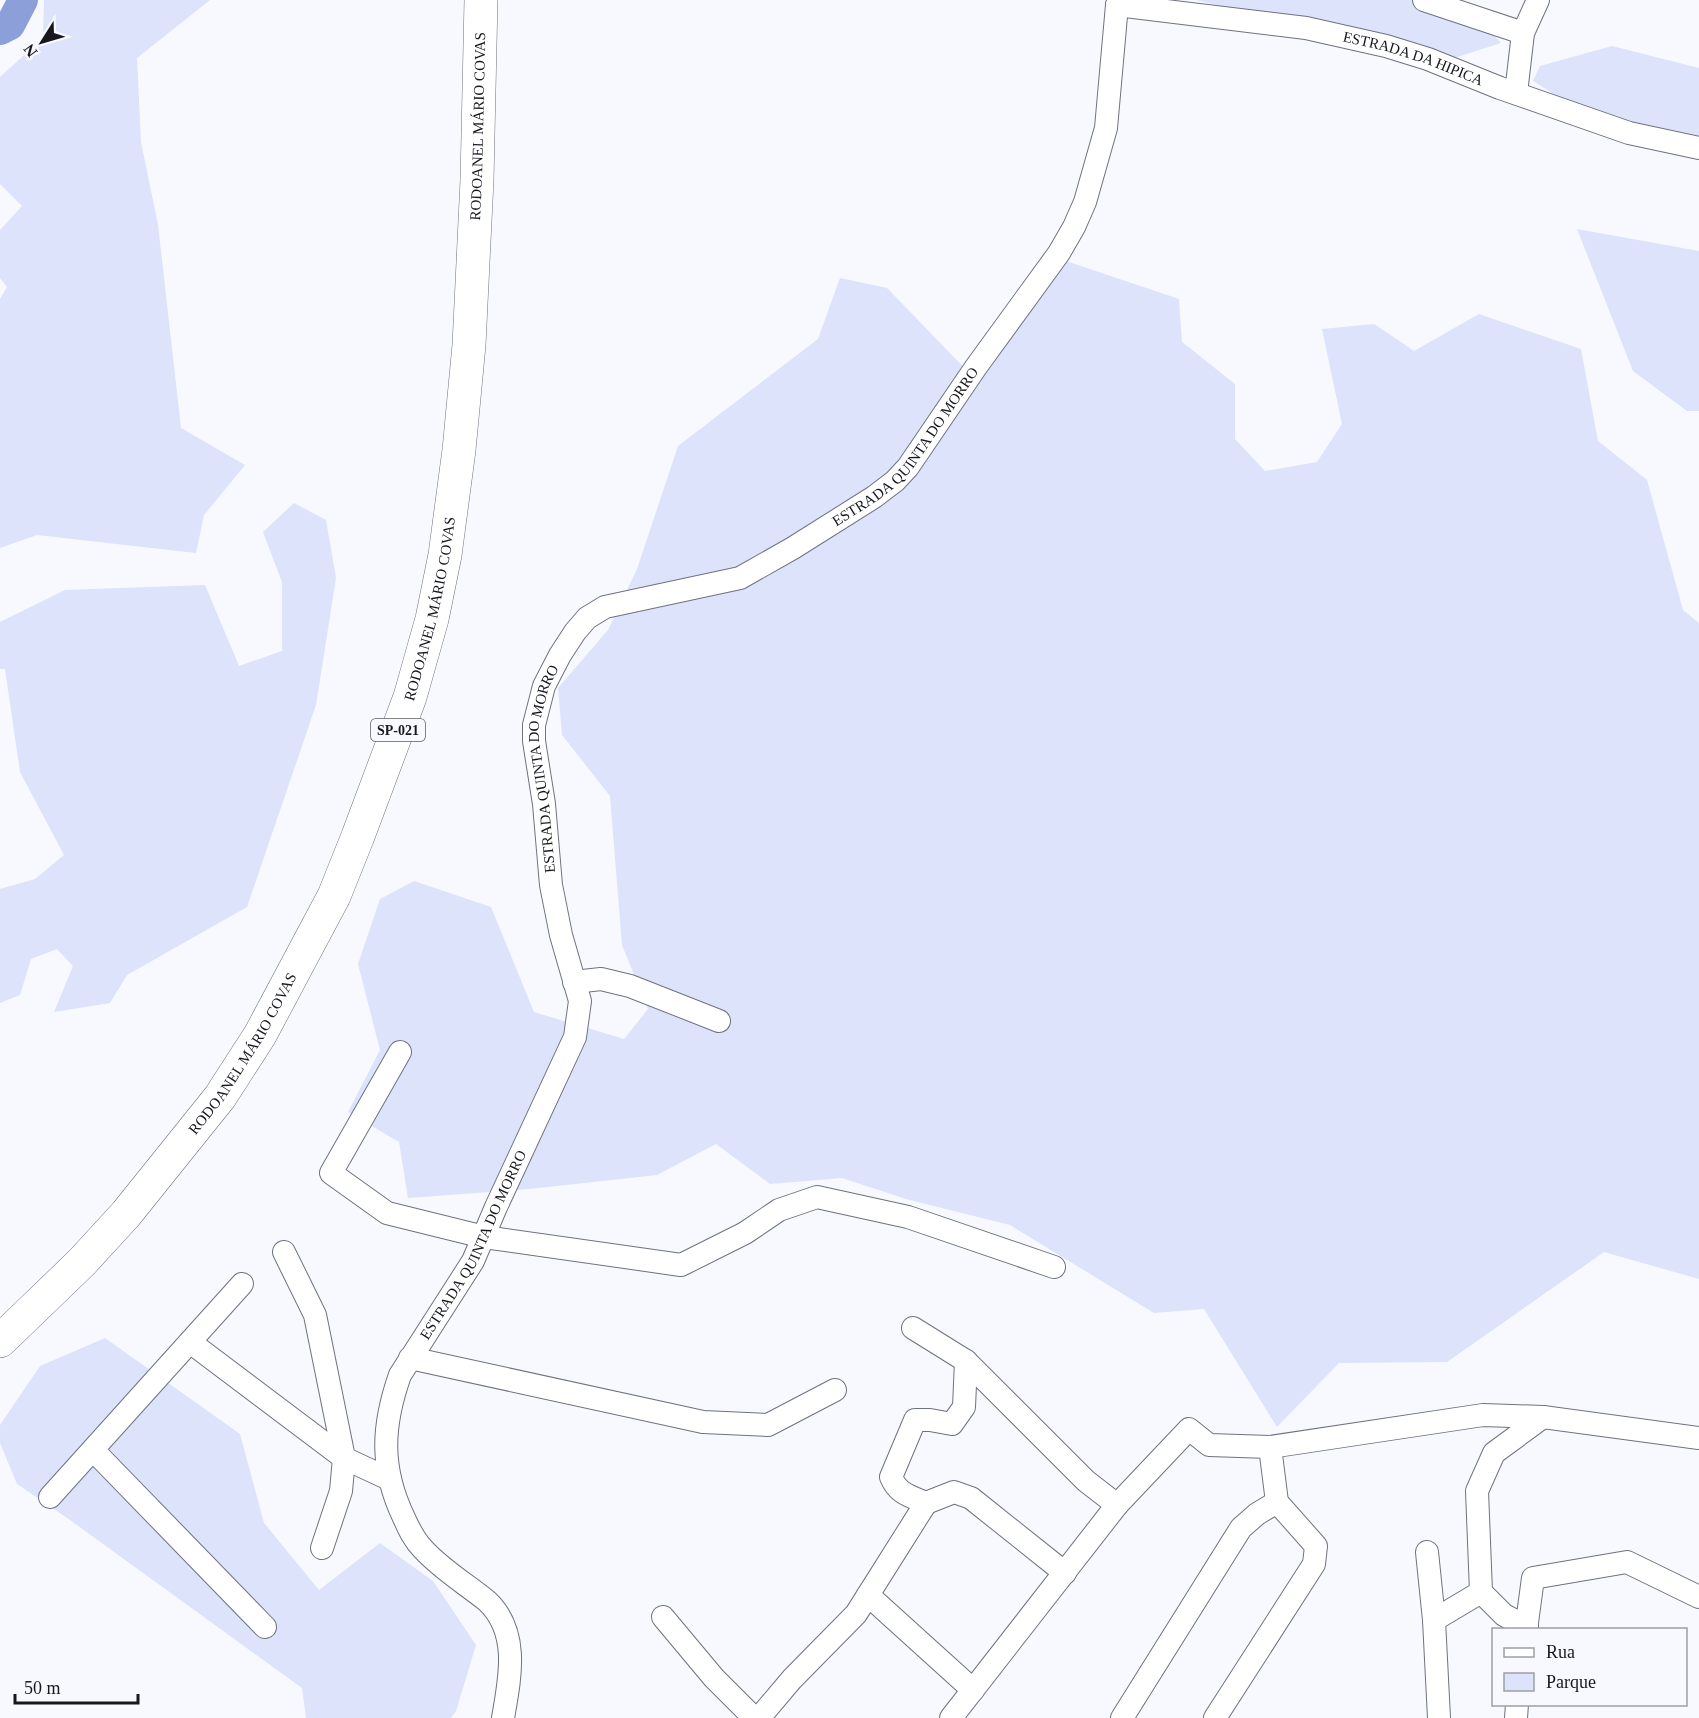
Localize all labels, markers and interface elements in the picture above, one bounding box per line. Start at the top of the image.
north arrow [12,12,72,72]
street label: ESTRADA DA HIPICA [1342,29,1486,89]
street label: RODOANEL MÁRIO COVAS [467,32,488,221]
text: N [20,41,41,60]
street label: ESTRADA QUINTA DO MORRO [829,364,981,529]
street label: RODOANEL MÁRIO COVAS [401,516,458,703]
street label: ESTRADA QUINTA DO MORRO [526,662,562,873]
road number: SP-021 [371,719,425,741]
street label: RODOANEL MÁRIO COVAS [185,970,300,1137]
street label: ESTRADA QUINTA DO MORRO [417,1148,529,1342]
legend [1492,1628,1687,1706]
text: Rua [1546,1642,1575,1662]
scale bar [15,1667,138,1705]
text: Parque [1546,1672,1596,1692]
text: 50 m [24,1678,61,1698]

